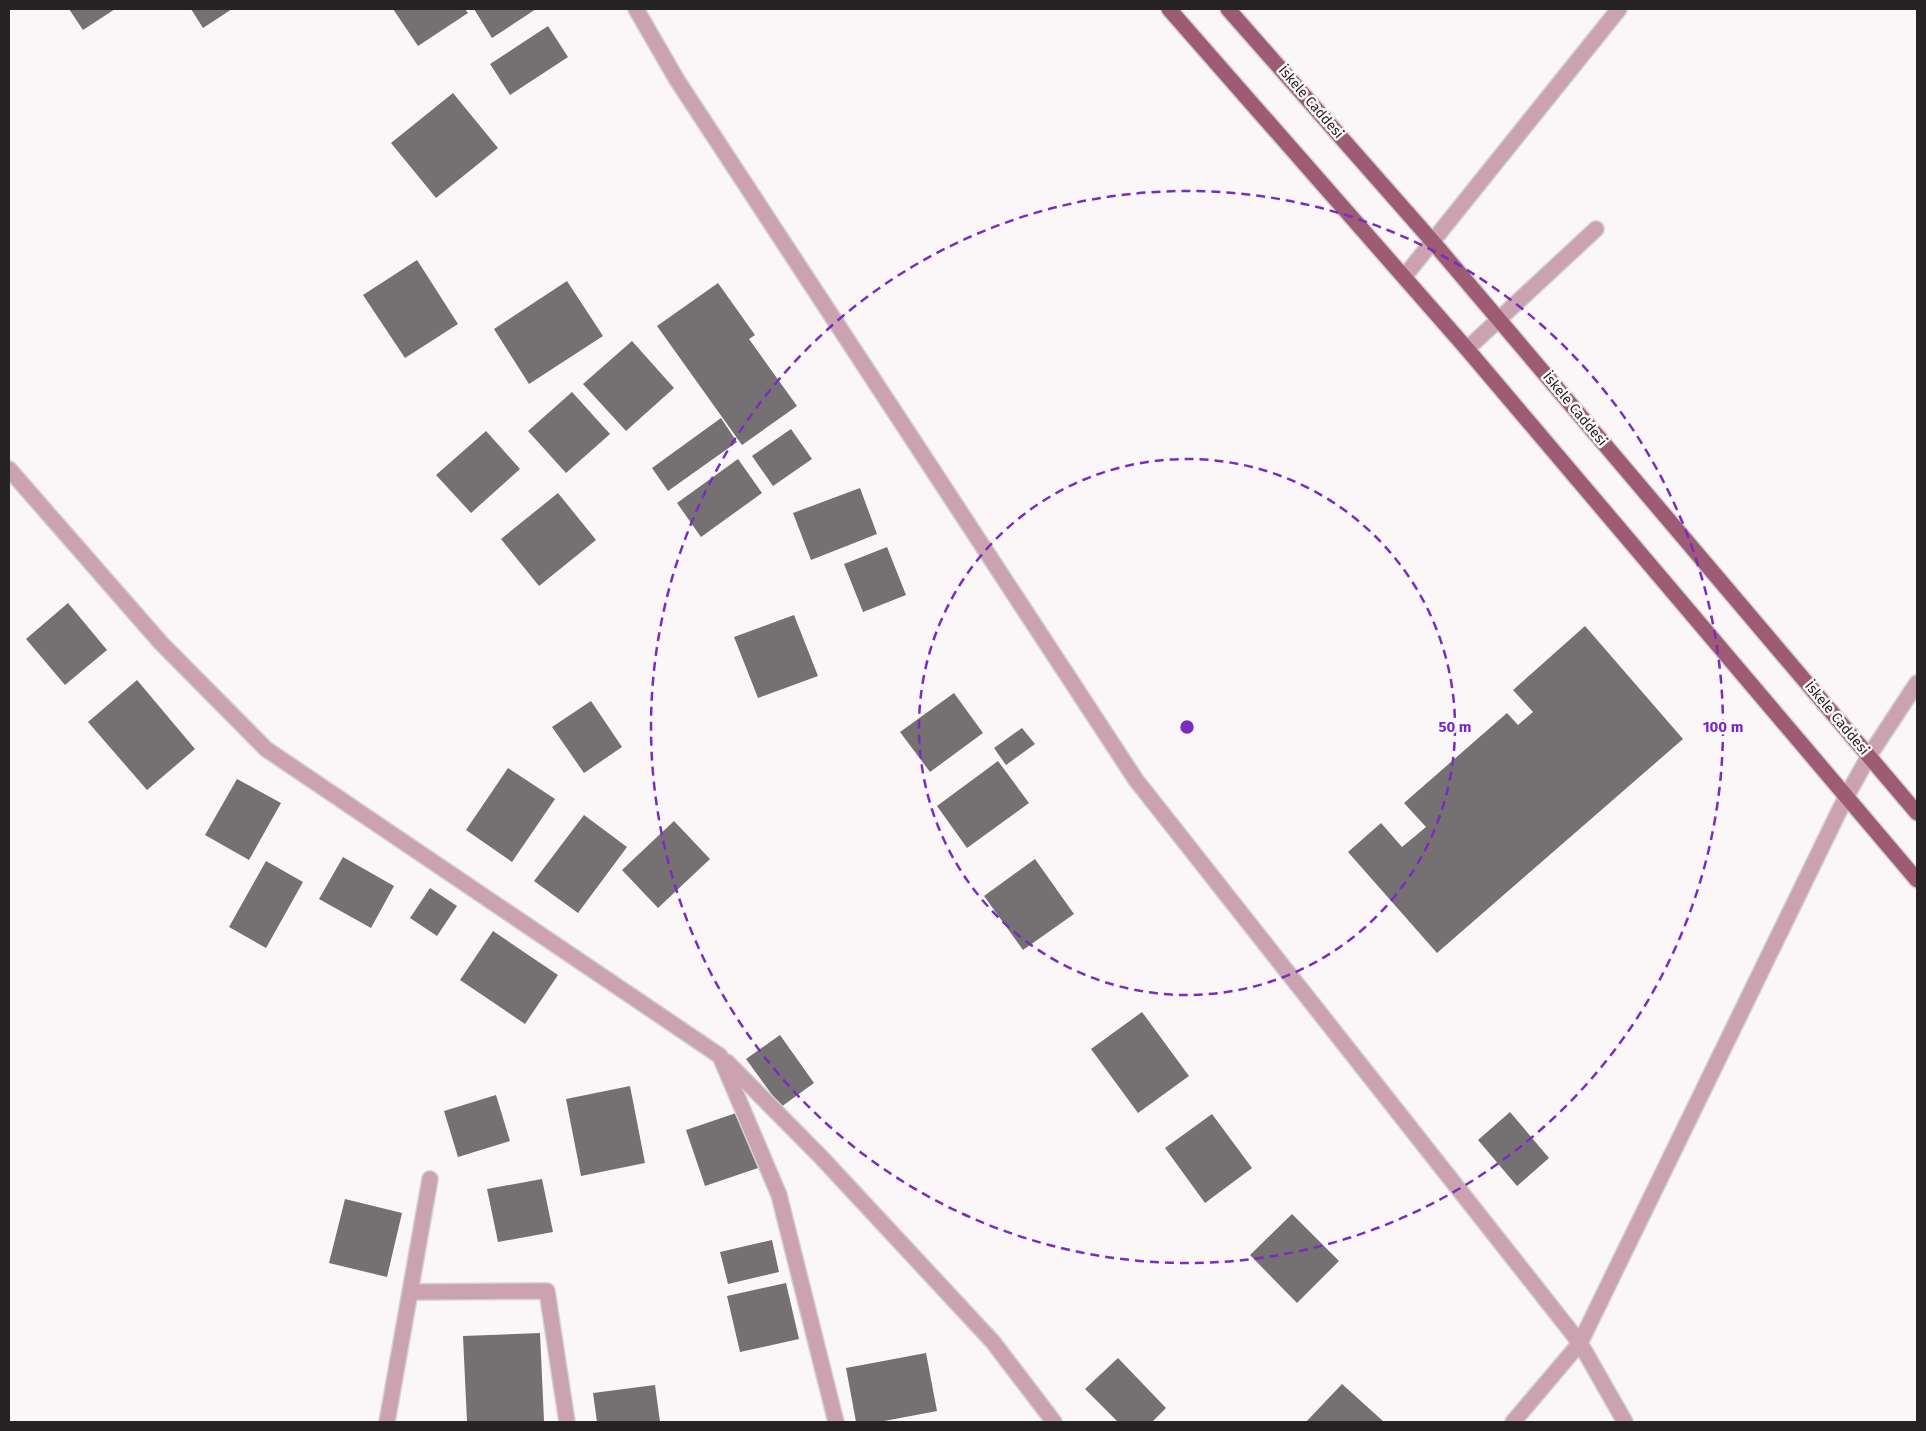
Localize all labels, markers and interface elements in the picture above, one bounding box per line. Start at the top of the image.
street label: İskele Caddesi [1275,61,1348,142]
street label: İskele Caddesi [1539,368,1611,449]
street label: İskele Caddesi [1801,677,1873,758]
centre of rings [1178,718,1196,736]
text: 50 m [1438,718,1472,736]
text: 100 m [1703,718,1743,736]

